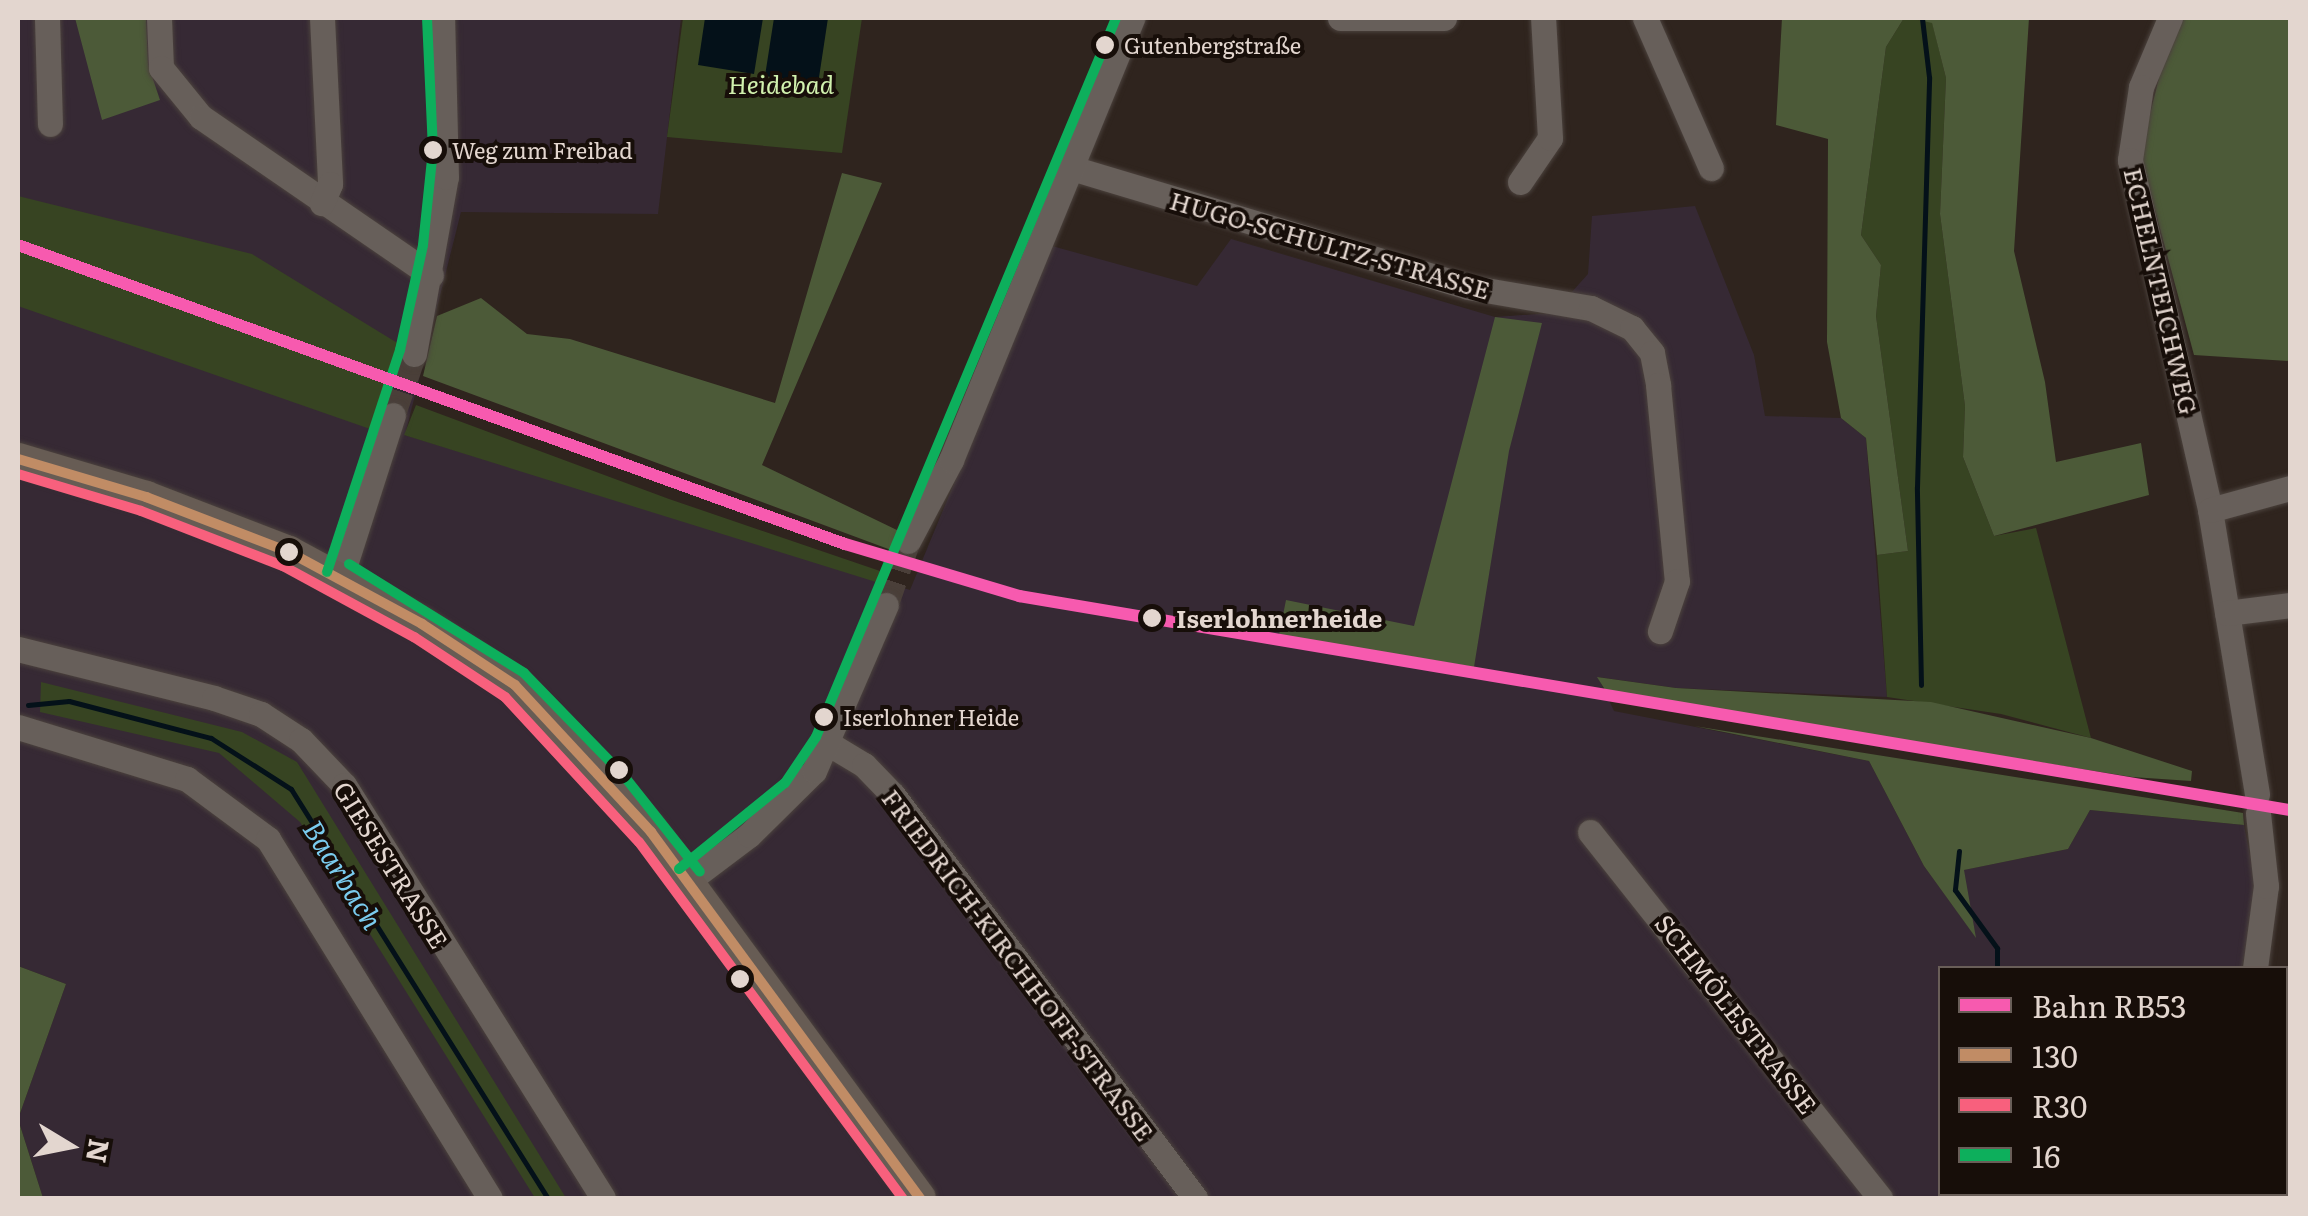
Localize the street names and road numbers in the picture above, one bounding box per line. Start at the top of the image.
street label: ECHELNTEICHWEG [2118,165,2204,417]
street label: HUGO-SCHULTZ-STRASSE [1166,185,1494,305]
street label: GIESESTRASSE [328,776,454,954]
street label: FRIEDRICH-KIRCHHOFF-STRASSE [876,783,1160,1147]
street label: SCHMÖLESTRASSE [1649,909,1823,1119]

